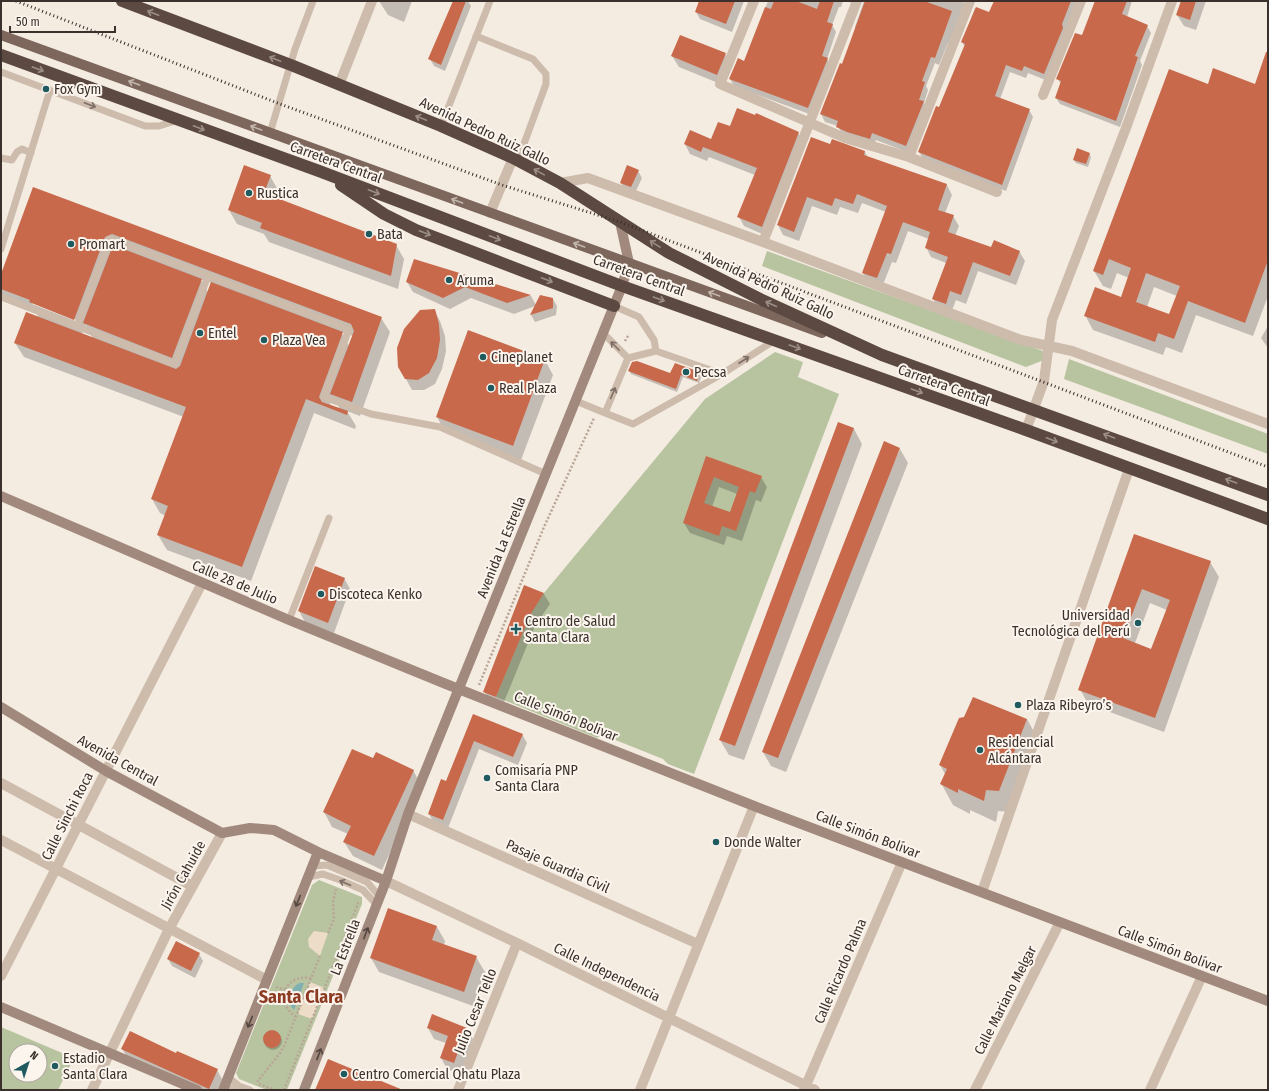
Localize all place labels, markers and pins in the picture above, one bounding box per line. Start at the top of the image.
place label: Fox Gym [54,81,101,98]
marker: Fox Gym [41,84,51,94]
place label: Rustica [257,185,299,202]
marker: Rustica [244,188,254,198]
place label: Bata [377,226,403,243]
marker: Bata [364,229,374,239]
place label: Promart [79,236,125,253]
marker: Promart [66,239,76,249]
place label: Aruma [457,272,494,289]
marker: Aruma [444,275,454,285]
place label: Entel [208,325,237,342]
marker: Entel [195,328,205,338]
place label: Plaza Vea [272,332,326,349]
marker: Plaza Vea [259,335,269,345]
place label: Cineplanet [491,349,553,366]
marker: Cineplanet [478,352,488,362]
place label: Pecsa [694,364,727,381]
marker: Pecsa [681,367,691,377]
place label: Real Plaza [499,380,557,397]
marker: Real Plaza [486,383,496,393]
place label: Discoteca Kenko [329,586,422,603]
marker: Discoteca Kenko [316,589,326,599]
place label: Universidad Tecnológica del Perú [1012,607,1130,640]
place label: Centro de Salud Santa Clara [525,613,616,646]
marker: Universidad Tecnológica del Perú [1133,618,1143,628]
marker: Centro de Salud Santa Clara [510,623,522,635]
place label: Plaza Ribeyro’s [1026,697,1111,714]
marker: Plaza Ribeyro’s [1013,700,1023,710]
place label: Residencial Alcántara [988,734,1054,767]
marker: Residencial Alcántara [975,745,985,755]
place label: Comisaría PNP Santa Clara [495,762,578,795]
marker: Comisaría PNP Santa Clara [482,773,492,783]
place label: Donde Walter [724,834,801,851]
marker: Donde Walter [711,837,721,847]
place label: Estadio Santa Clara [63,1050,128,1083]
marker: Estadio Santa Clara [50,1061,60,1071]
place label: Centro Comercial Qhatu Plaza [352,1066,521,1083]
marker: Centro Comercial Qhatu Plaza [339,1069,349,1079]

